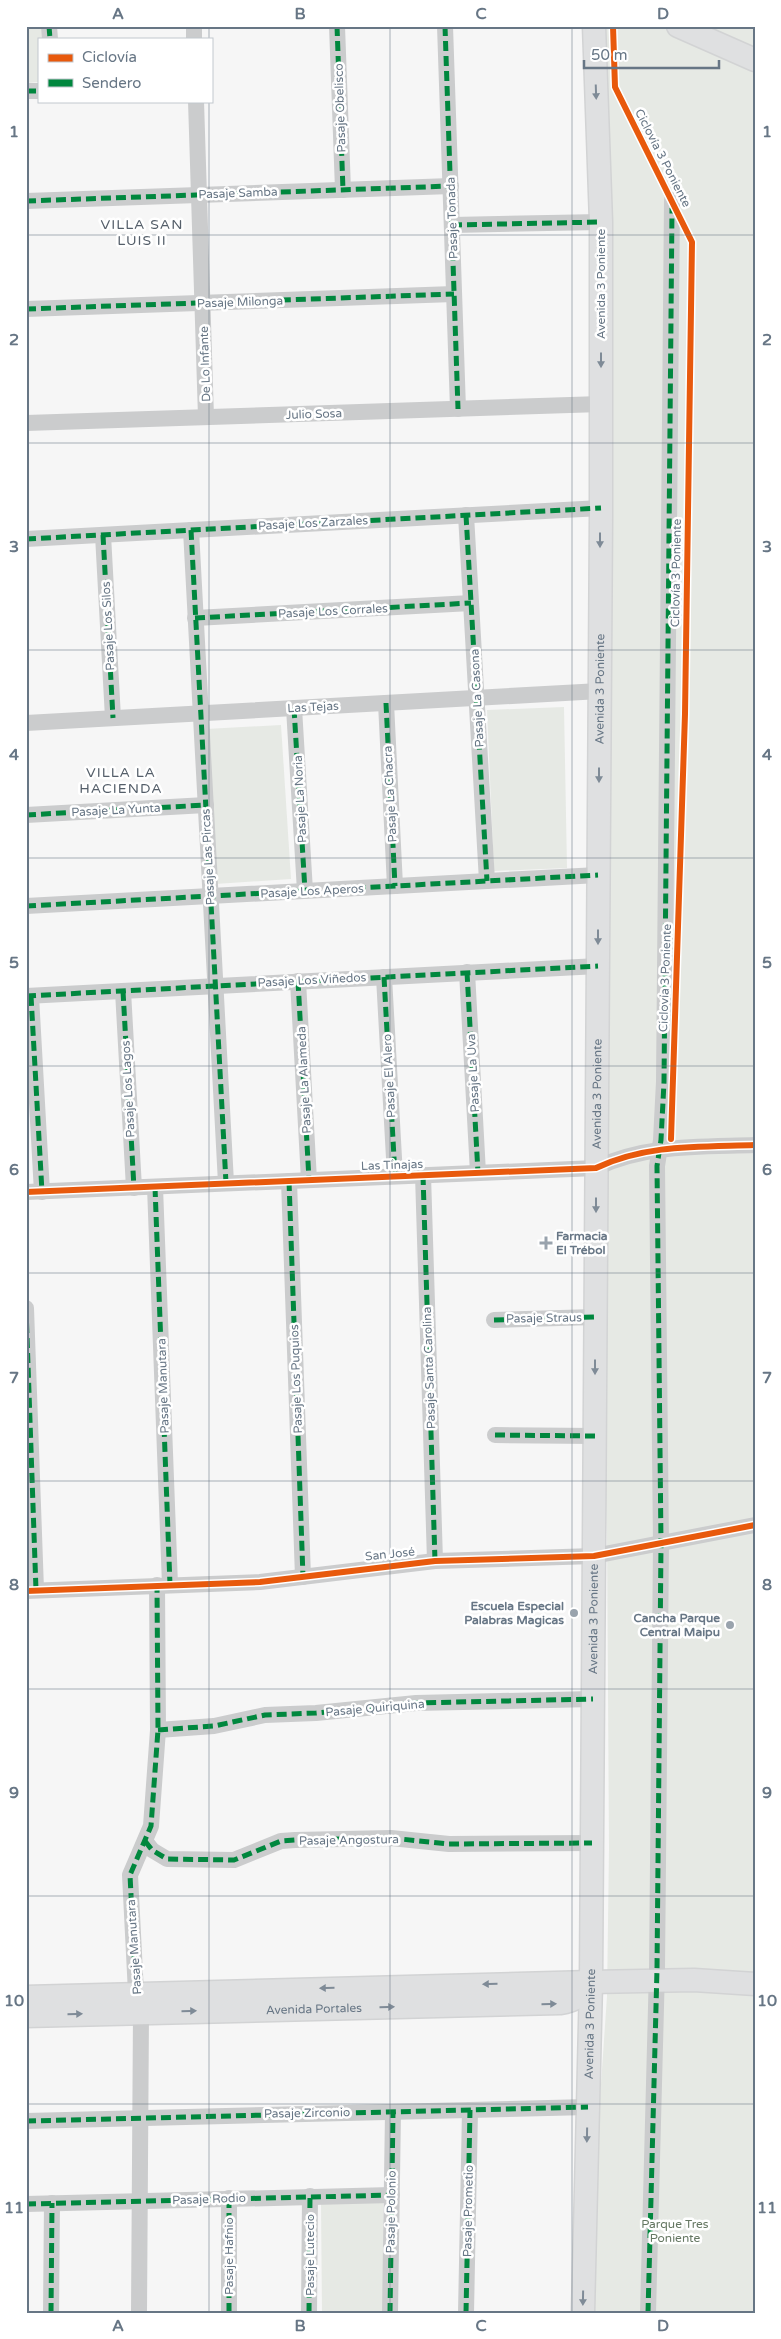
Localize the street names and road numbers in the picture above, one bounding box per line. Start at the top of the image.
street label: Pasaje Obelisco [331,63,349,153]
street label: Ciclovía 3 Poniente [632,106,694,210]
street label: Pasaje Tonada [444,177,460,259]
street label: Pasaje Samba [198,185,278,201]
street label: Avenida 3 Poniente [594,228,608,339]
street label: Pasaje Milonga [197,293,283,311]
street label: De Lo Infante [197,326,213,402]
street label: Julio Sosa [286,406,342,422]
street label: Pasaje Los Zarzales [258,513,369,533]
street label: Ciclovía 3 Poniente [668,518,684,627]
street label: Pasaje Los Silos [99,581,117,671]
street label: Pasaje Los Corrales [278,601,389,621]
street label: Avenida 3 Poniente [592,633,607,745]
street label: Pasaje La Casona [467,648,487,748]
street label: Las Tejas [287,699,339,715]
street label: Pasaje La Chacra [380,745,400,843]
street label: Pasaje La Noria [291,755,309,843]
street label: Pasaje La Yunta [71,801,161,819]
street label: Pasaje Las Pircas [198,808,218,906]
street label: Pasaje Los Aperos [260,881,364,901]
street label: Ciclovía 3 Poniente [656,923,674,1032]
street label: Pasaje Los Viñedos [257,970,367,990]
street label: Pasaje La Alameda [294,1026,314,1134]
street label: Pasaje La Uva [464,1033,482,1113]
street label: Pasaje El Alero [380,1034,398,1118]
street label: Avenida 3 Poniente [590,1038,604,1150]
street label: Pasaje Los Lagos [118,1040,138,1138]
street label: Las Tinajas [361,1157,424,1173]
street label: Pasaje Santa Carolina [420,1307,438,1429]
street label: Pasaje Straus [506,1310,582,1326]
street label: Pasaje Los Puquios [287,1324,305,1434]
street label: Pasaje Manutara [154,1338,172,1434]
street label: San José [364,1544,416,1564]
street label: Avenida 3 Poniente [586,1563,601,1675]
street label: Pasaje Quiriquina [325,1697,425,1719]
street label: Pasaje Angostura [299,1832,399,1848]
street label: Pasaje Manutara [124,1899,144,1995]
street label: Avenida 3 Poniente [582,1968,598,2080]
street label: Avenida Portales [266,2001,362,2017]
street label: Pasaje Zirconio [264,2105,350,2121]
street label: Pasaje Prometio [460,2165,476,2257]
street label: Pasaje Polonio [383,2170,399,2254]
street label: Pasaje Rodio [172,2191,246,2207]
street label: Pasaje Lutecio [303,2214,317,2296]
street label: Pasaje Hafnio [222,2217,236,2295]

